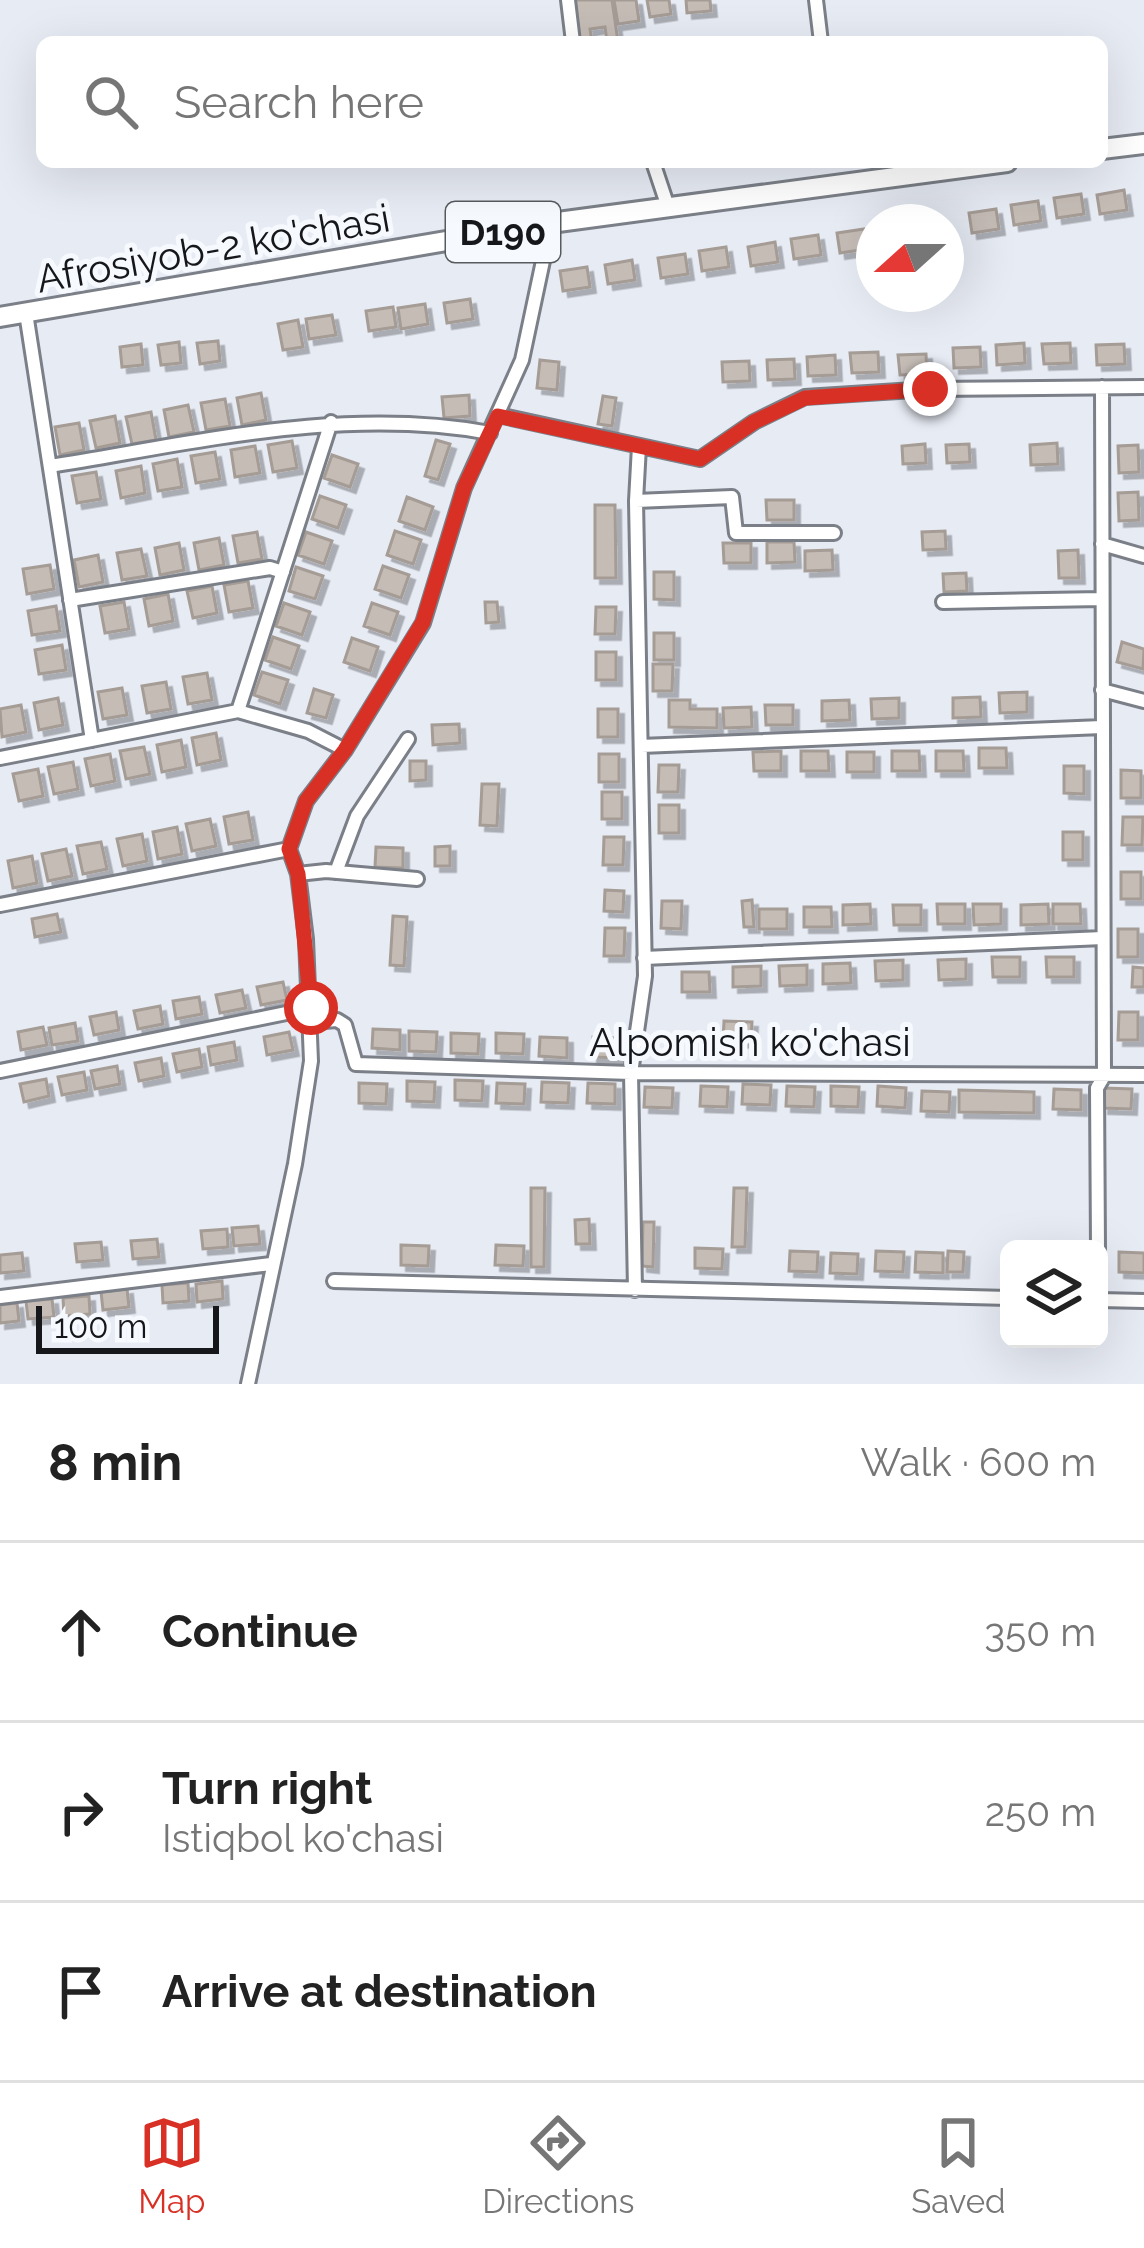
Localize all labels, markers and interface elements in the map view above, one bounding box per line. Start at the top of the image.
search box [36,36,1108,168]
icon: search [78,69,144,135]
text: Search here [174,76,424,129]
street label: Afrosiyob-2 ko'chasi [33,194,393,302]
road number: D190 [446,202,560,262]
north arrow [856,204,964,312]
route end [903,362,957,416]
route start [284,981,338,1035]
street label: Alpomish ko'chasi [589,1019,911,1065]
map controls [1000,1240,1108,1348]
button: layers [1000,1240,1108,1348]
scale bar [36,1300,219,1353]
text: 100 m [54,1307,147,1346]
text: 8 min [48,1432,182,1492]
text: Walk · 600 m [860,1439,1096,1485]
icon: ahead [48,1599,114,1665]
text: Continue [162,1605,358,1658]
text: 350 m [984,1609,1096,1655]
text: Turn right [162,1762,372,1815]
icon: right [48,1779,114,1845]
text: 250 m [985,1789,1096,1835]
text: Istiqbol ko'chasi [162,1815,444,1861]
icon: arrive [48,1959,114,2025]
text: Arrive at destination [162,1965,597,2018]
tab: Map [138,2110,205,2221]
tab: Directions [482,2110,635,2221]
tab: Saved [911,2110,1006,2221]

